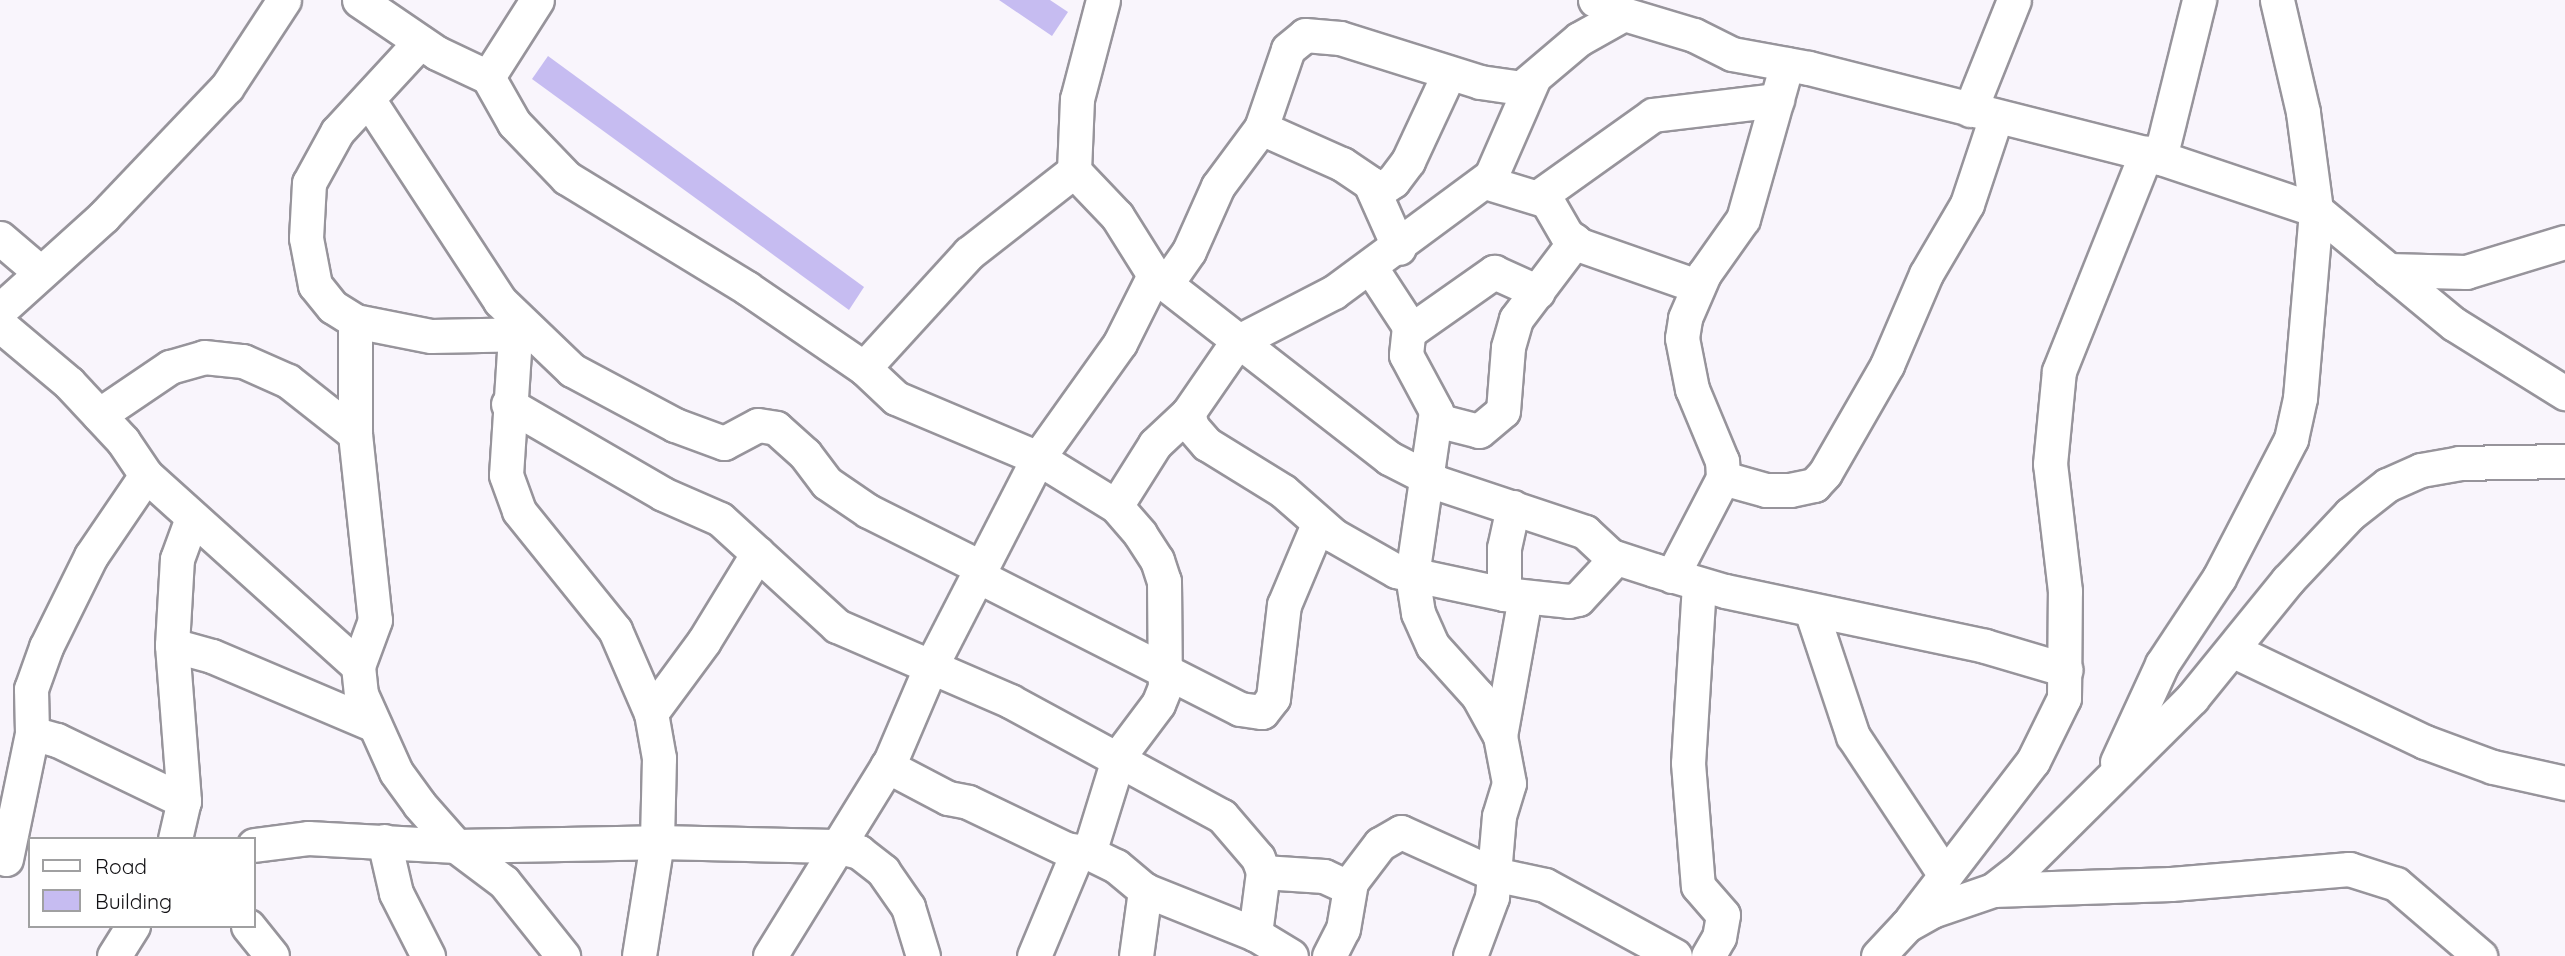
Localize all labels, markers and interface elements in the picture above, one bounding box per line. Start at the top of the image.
legend [28,837,256,928]
text: Road [95,853,147,879]
text: Building [95,888,172,914]

